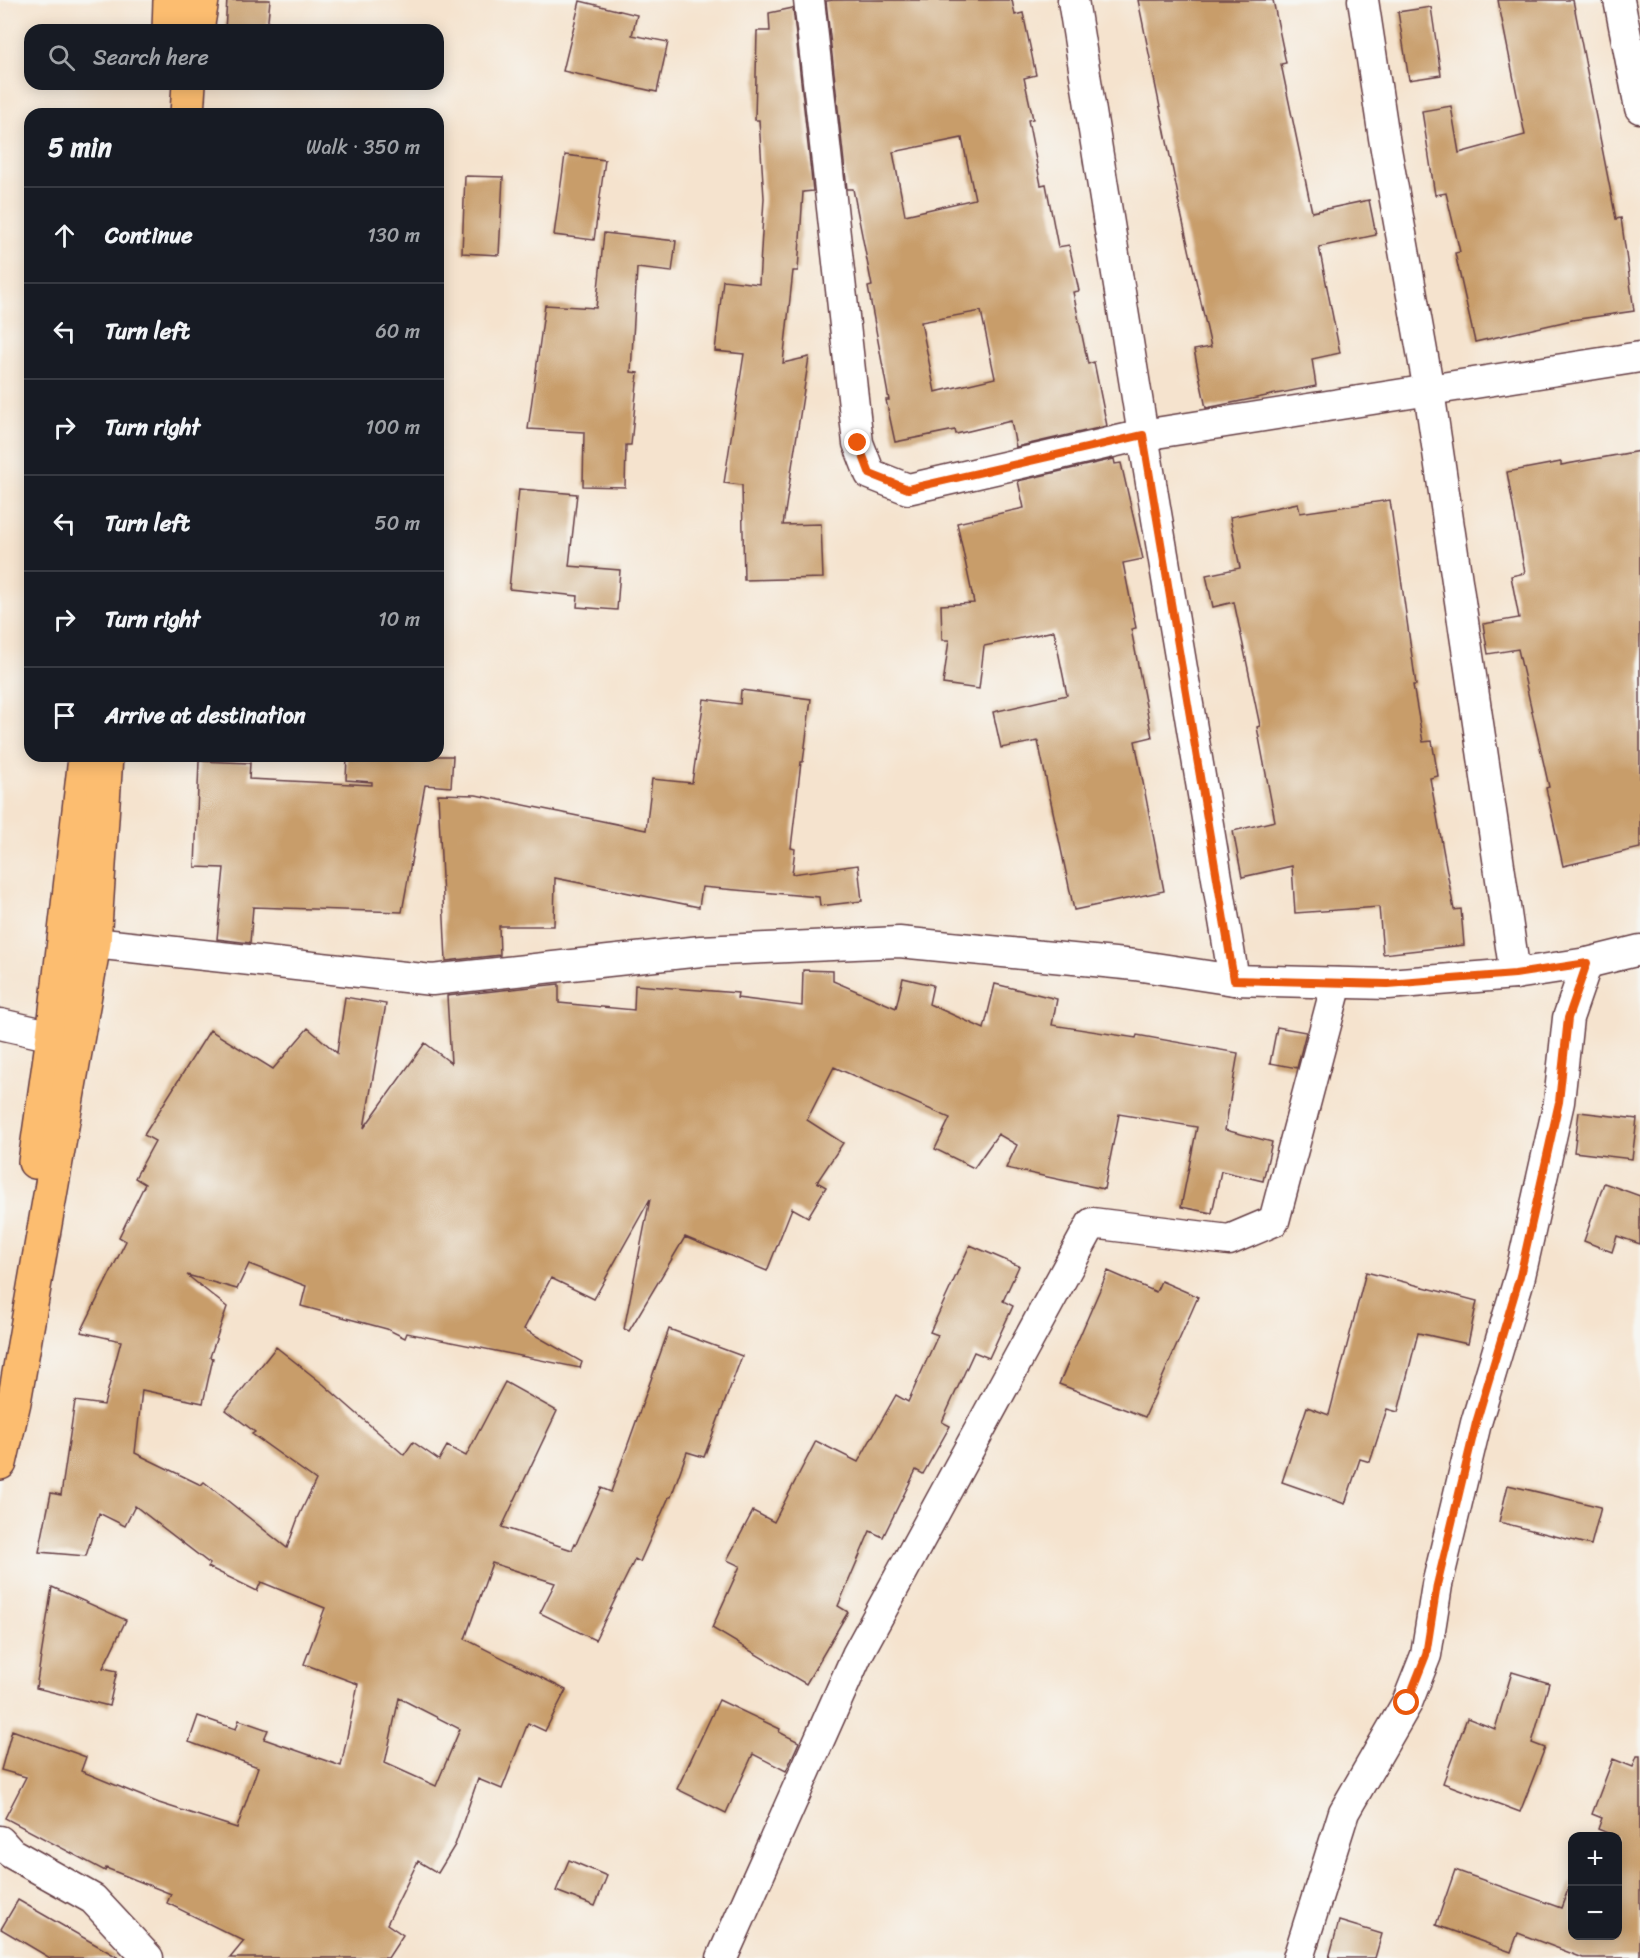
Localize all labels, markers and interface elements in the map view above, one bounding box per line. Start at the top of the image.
search box [24,24,444,90]
text: Search here [93,38,209,77]
icon: search [45,41,78,74]
text: 5 min [48,124,112,170]
text: Walk · 350 m [306,130,420,165]
text: Continue [105,216,193,255]
text: 130 m [367,218,420,253]
icon: ahead [48,219,81,252]
text: Turn left [105,312,190,351]
text: 60 m [375,314,420,349]
icon: left [48,315,81,348]
text: Turn right [105,408,200,447]
text: 100 m [366,410,420,445]
icon: right [48,411,81,444]
route end [844,429,870,455]
text: Turn left [105,504,190,543]
text: 50 m [375,506,420,541]
icon: left [48,507,81,540]
text: Turn right [105,600,200,639]
text: 10 m [378,602,420,637]
icon: right [48,603,81,636]
text: Arrive at destination [105,696,306,735]
icon: arrive [48,699,81,732]
route start [1393,1689,1419,1715]
map controls [1568,1832,1622,1940]
button: + [1568,1832,1622,1886]
button: − [1568,1886,1622,1940]

